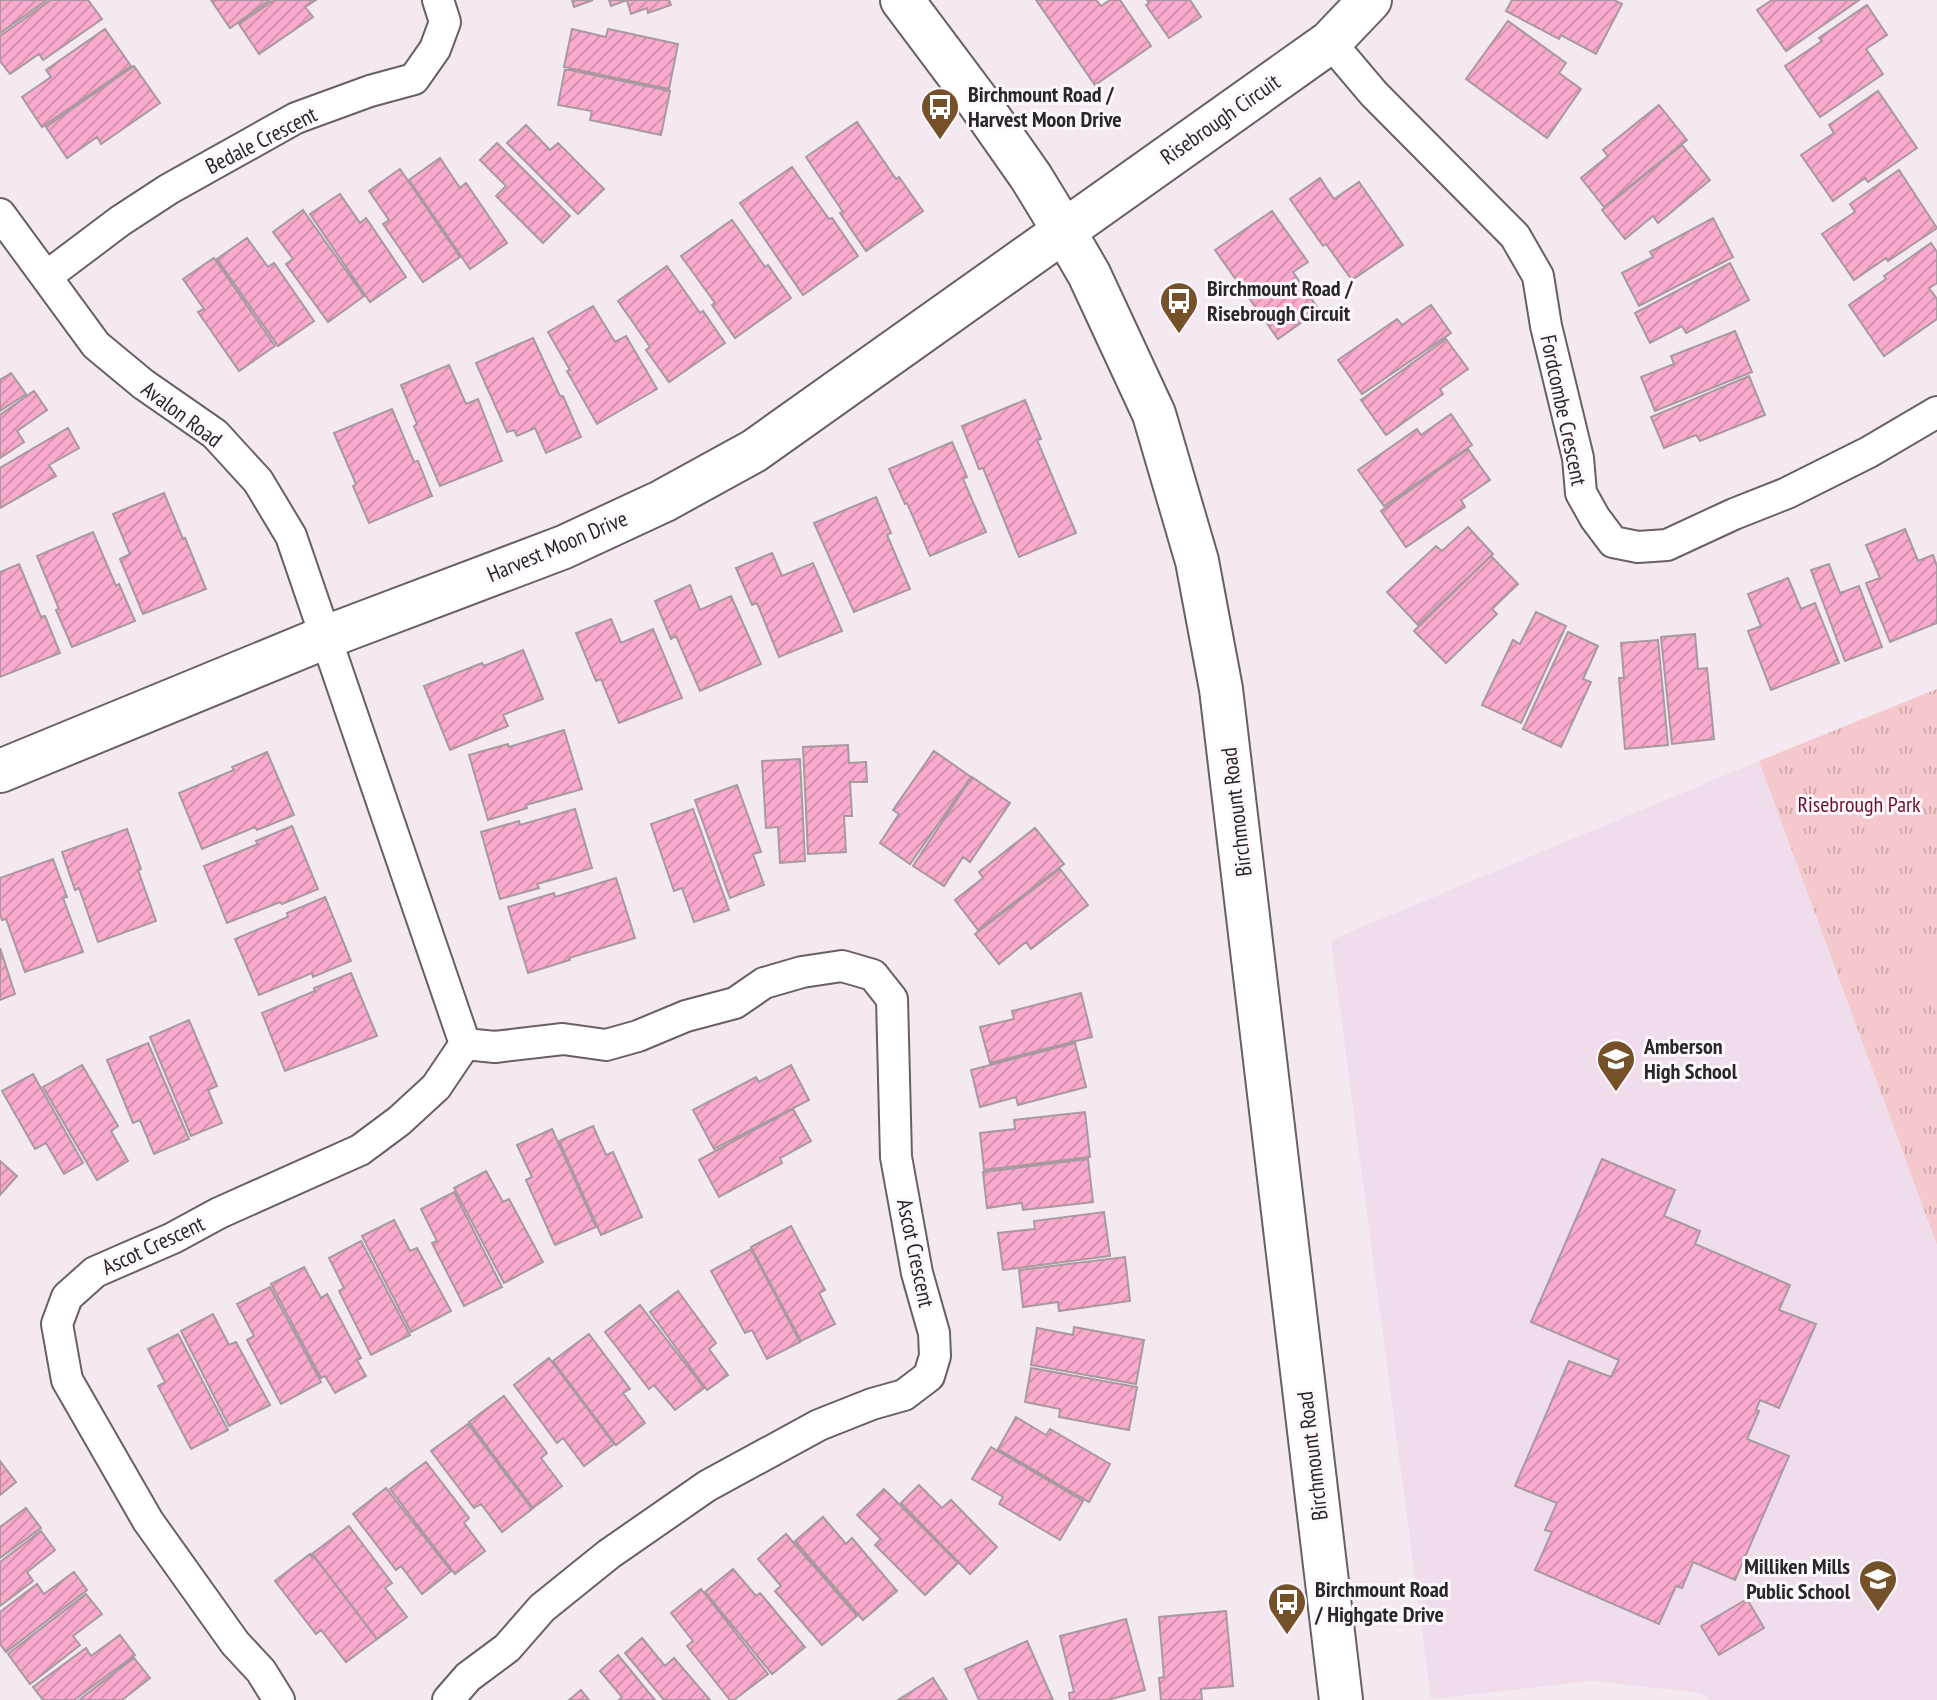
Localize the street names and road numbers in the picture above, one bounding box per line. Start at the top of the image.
street label: Risebrough Circuit [1155,68,1285,170]
street label: Bedale Crescent [201,100,321,180]
street label: Fordcombe Crescent [1534,332,1594,488]
street label: Avalon Road [136,375,228,453]
street label: Harvest Moon Drive [483,504,631,588]
street label: Birchmount Road [1214,746,1258,878]
street label: Ascot Crescent [891,1196,941,1310]
street label: Ascot Crescent [97,1209,209,1281]
street label: Birchmount Road [1290,1390,1334,1522]

